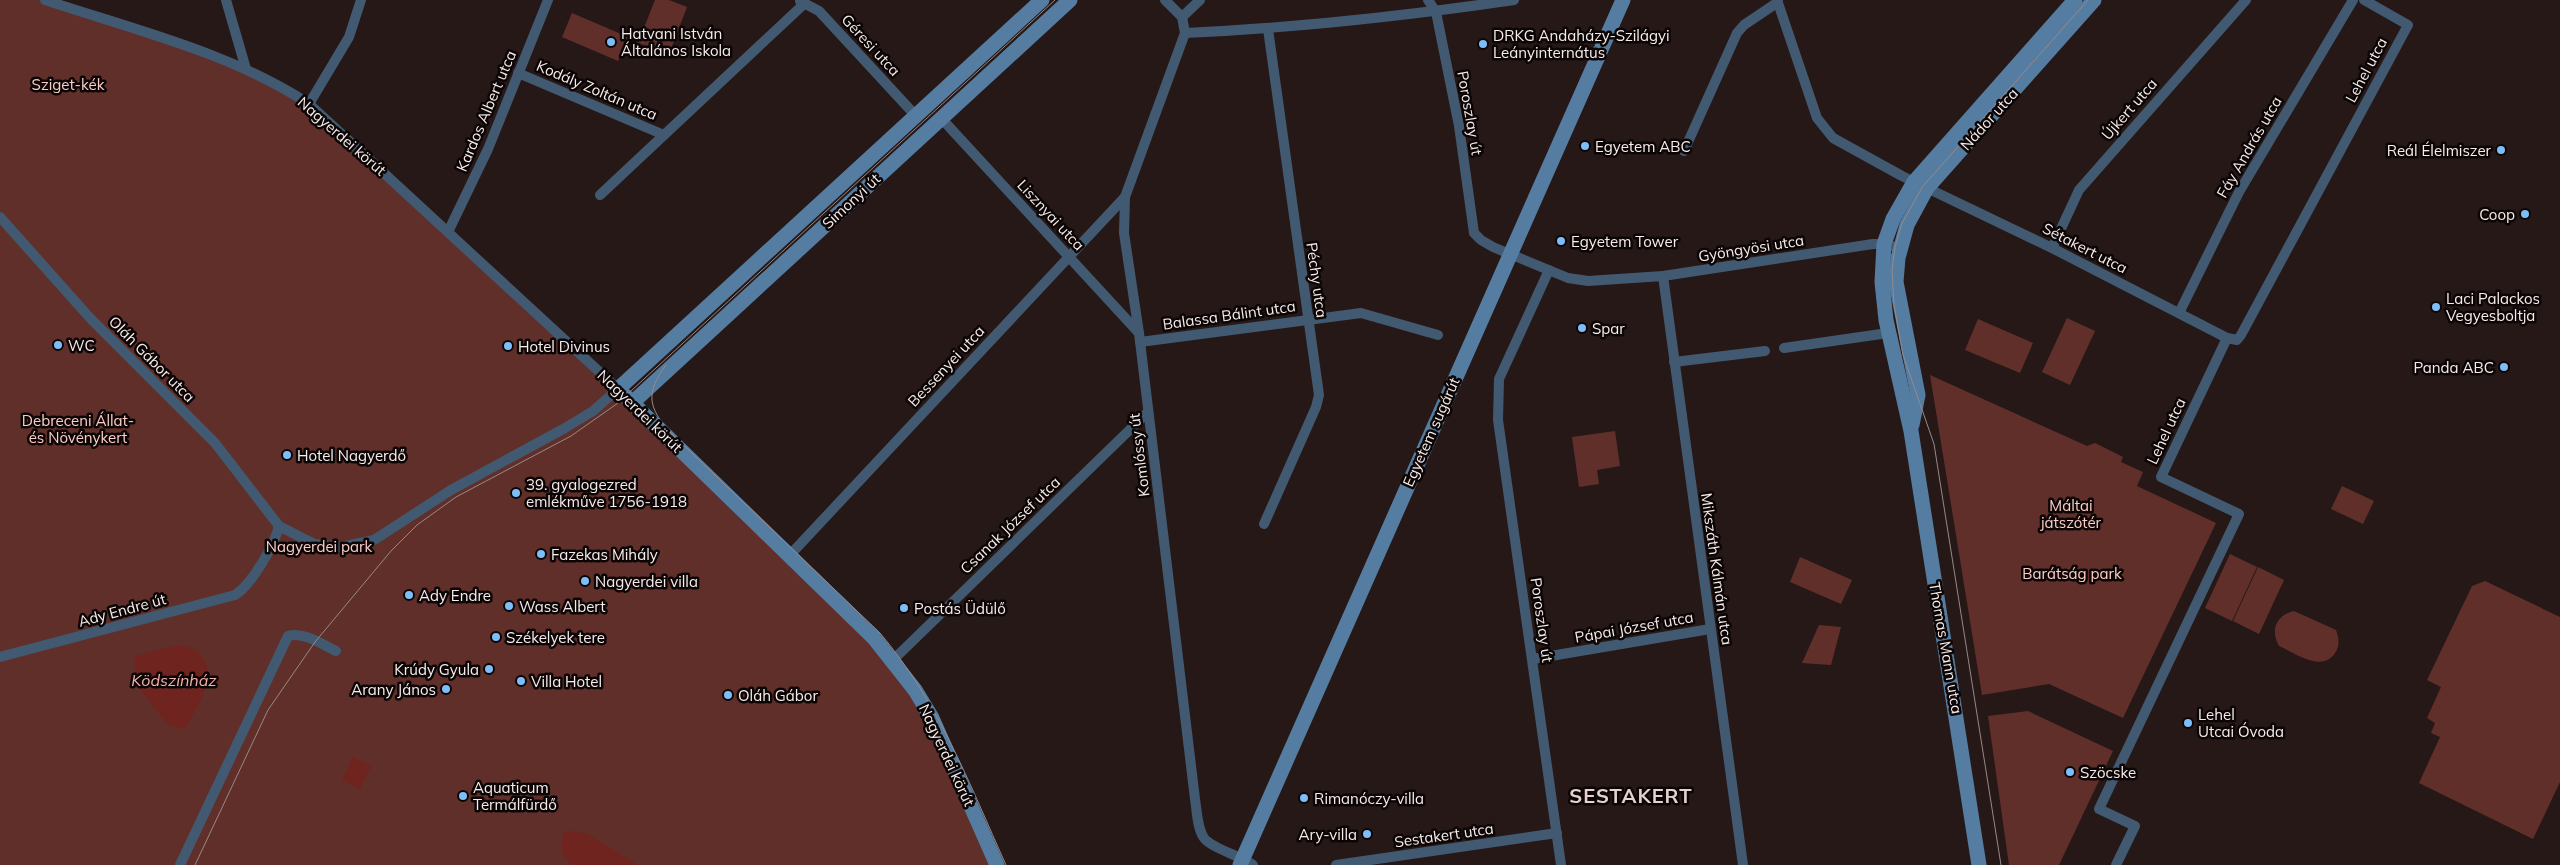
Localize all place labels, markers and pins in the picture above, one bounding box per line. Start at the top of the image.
place label: Hatvani István Általános Iskola [621,24,731,60]
place label: DRKG Andaházy-Szilágyi Leányinternátus [1493,26,1669,62]
marker: Hatvani István Általános Iskola [605,36,617,48]
marker: DRKG Andaházy-Szilágyi Leányinternátus [1477,38,1489,50]
place label: Egyetem ABC [1595,137,1691,156]
marker: Egyetem ABC [1579,140,1591,152]
place label: Reál Élelmiszer [2387,141,2492,160]
marker: Reál Élelmiszer [2495,144,2507,156]
place label: Coop [2479,205,2515,224]
marker: Coop [2519,208,2531,220]
place label: Egyetem Tower [1571,232,1679,251]
marker: Egyetem Tower [1555,235,1567,247]
place label: Laci Palackos Vegyesboltja [2446,289,2540,325]
marker: Laci Palackos Vegyesboltja [2430,301,2442,313]
place label: Spar [1592,319,1625,338]
marker: Spar [1576,322,1588,334]
place label: WC [68,336,95,355]
place label: Hotel Divinus [518,337,610,356]
marker: WC [52,339,64,351]
marker: Hotel Divinus [502,340,514,352]
place label: Panda ABC [2413,358,2494,377]
marker: Panda ABC [2498,361,2510,373]
place label: Hotel Nagyerdő [297,446,406,465]
marker: Hotel Nagyerdő [281,449,293,461]
place label: 39. gyalogezred emlékműve 1756-1918 [526,475,687,511]
marker: 39. gyalogezred emlékműve 1756-1918 [510,487,522,499]
place label: Fazekas Mihály [551,545,658,564]
marker: Fazekas Mihály [535,548,547,560]
place label: Nagyerdei villa [595,572,698,591]
marker: Nagyerdei villa [579,575,591,587]
place label: Ady Endre [419,586,491,605]
marker: Ady Endre [403,589,415,601]
place label: Wass Albert [519,597,605,616]
place label: Postás Üdülő [914,599,1006,618]
marker: Wass Albert [503,600,515,612]
marker: Postás Üdülő [898,602,910,614]
place label: Székelyek tere [506,628,605,647]
marker: Székelyek tere [490,631,502,643]
place label: Krúdy Gyula [394,660,479,679]
marker: Krúdy Gyula [483,663,495,675]
place label: Villa Hotel [531,672,602,691]
marker: Villa Hotel [515,675,527,687]
place label: Arany János [351,680,436,699]
marker: Arany János [440,683,452,695]
place label: Oláh Gábor [738,686,818,705]
marker: Oláh Gábor [722,689,734,701]
place label: Lehel Utcai Óvoda [2198,705,2284,741]
marker: Lehel Utcai Óvoda [2182,717,2194,729]
place label: Szöcske [2080,763,2136,782]
marker: Szöcske [2064,766,2076,778]
place label: Aquaticum Termálfürdő [473,778,557,814]
place label: Rimanóczy-villa [1314,789,1424,808]
marker: Aquaticum Termálfürdő [457,790,469,802]
marker: Rimanóczy-villa [1298,792,1310,804]
place label: Ary-villa [1299,825,1357,844]
marker: Ary-villa [1361,828,1373,840]

